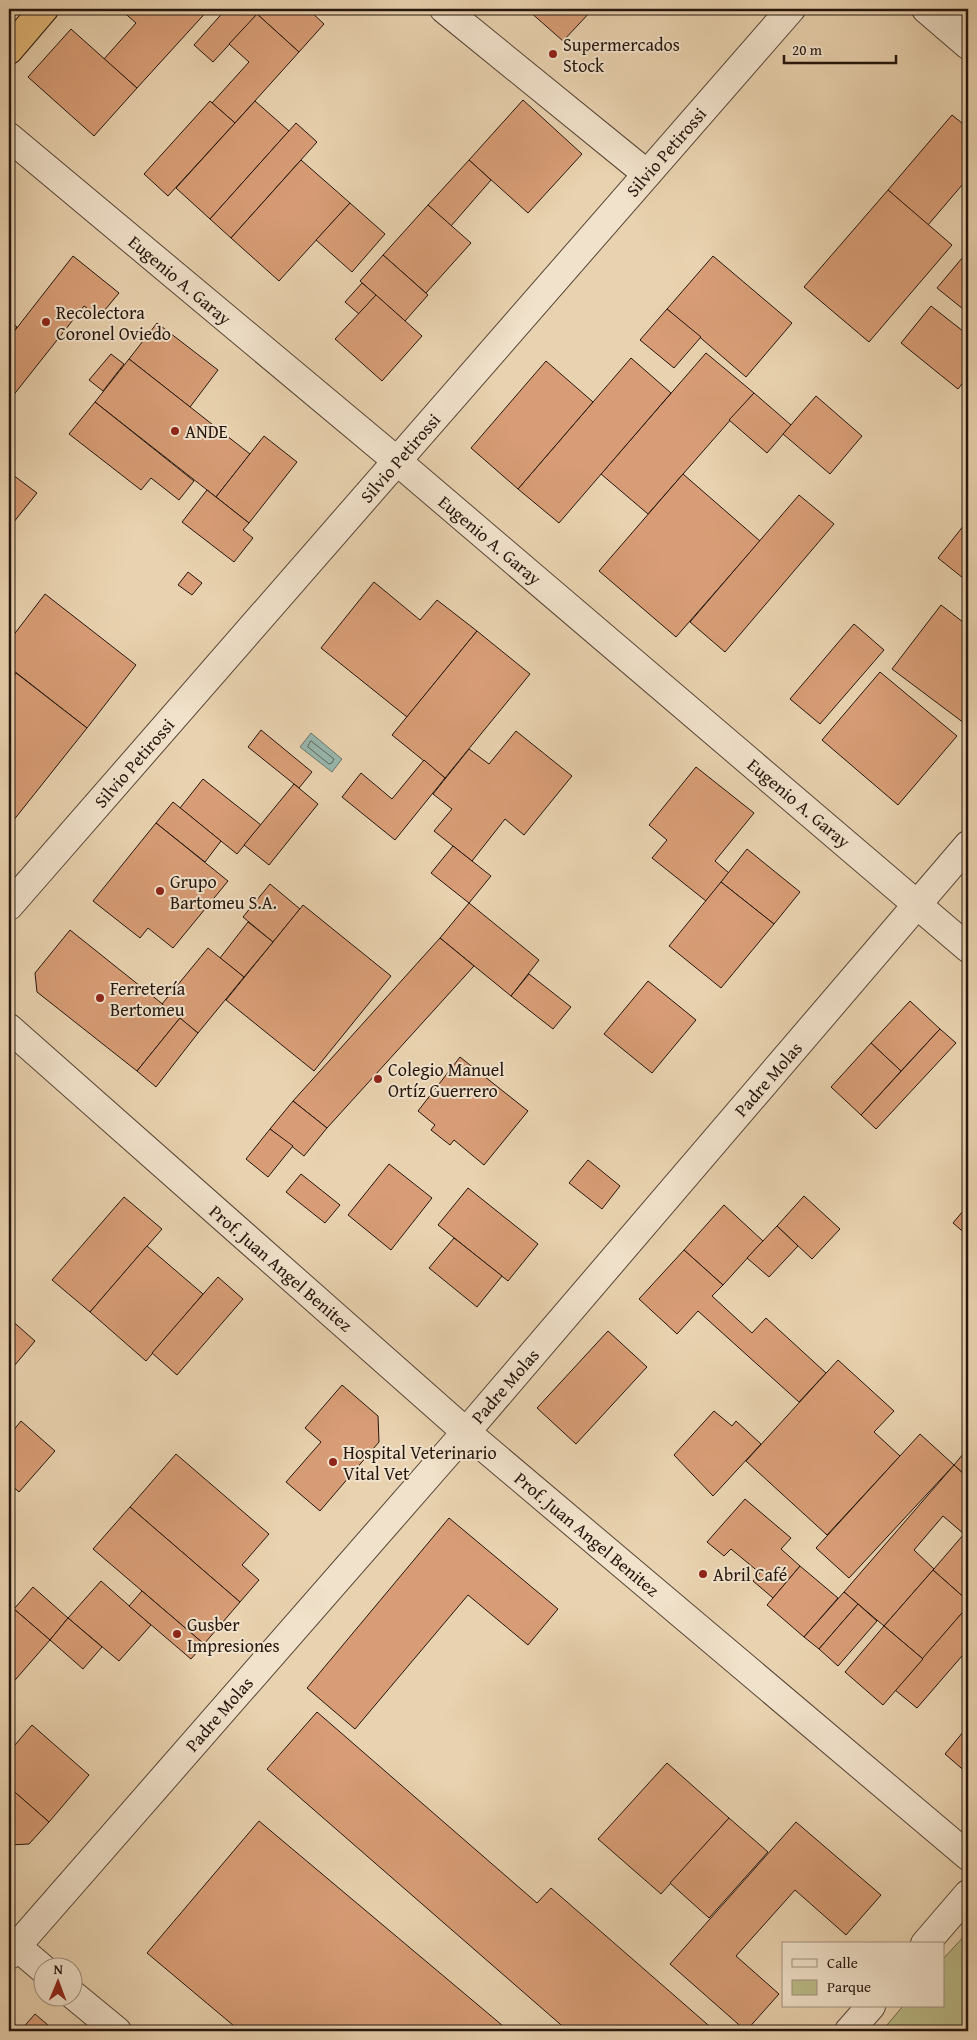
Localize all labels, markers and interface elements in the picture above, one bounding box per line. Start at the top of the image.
place label: Supermercados Stock [563,31,680,79]
scale bar [784,32,897,64]
text: 20 m [792,39,823,60]
marker: Supermercados Stock [547,48,559,60]
street label: Silvio Petirossi [619,101,713,203]
street label: Eugenio A. Garay [122,229,238,331]
place label: Recolectora Coronel Oviedo [56,299,171,347]
marker: Recolectora Coronel Oviedo [40,316,52,328]
street label: Silvio Petirossi [353,407,447,509]
place label: ANDE [185,418,228,445]
marker: ANDE [169,425,181,437]
street label: Eugenio A. Garay [432,489,548,591]
street label: Silvio Petirossi [87,712,181,814]
street label: Eugenio A. Garay [741,752,857,854]
place label: Grupo Bartomeu S.A. [170,868,277,916]
marker: Grupo Bartomeu S.A. [154,885,166,897]
place label: Ferretería Bertomeu [110,975,186,1023]
marker: Ferretería Bertomeu [94,992,106,1004]
street label: Padre Molas [728,1035,808,1123]
place label: Colegio Manuel Ortíz Guerrero [388,1056,504,1104]
marker: Colegio Manuel Ortíz Guerrero [372,1073,384,1085]
street label: Prof. Juan Angel Benitez [203,1198,359,1338]
street label: Padre Molas [465,1342,545,1430]
place label: Hospital Veterinario Vital Vet [343,1439,497,1487]
marker: Hospital Veterinario Vital Vet [327,1456,339,1468]
street label: Prof. Juan Angel Benitez [509,1465,665,1603]
place label: Abril Café [713,1561,787,1588]
marker: Abril Café [697,1568,709,1580]
place label: Gusber Impresiones [187,1611,280,1659]
marker: Gusber Impresiones [171,1628,183,1640]
street label: Padre Molas [179,1670,259,1758]
legend [782,1942,944,2008]
text: Calle [827,1952,858,1973]
north arrow [32,1958,82,2008]
text: N [53,1959,64,1979]
text: Parque [827,1976,871,1997]

